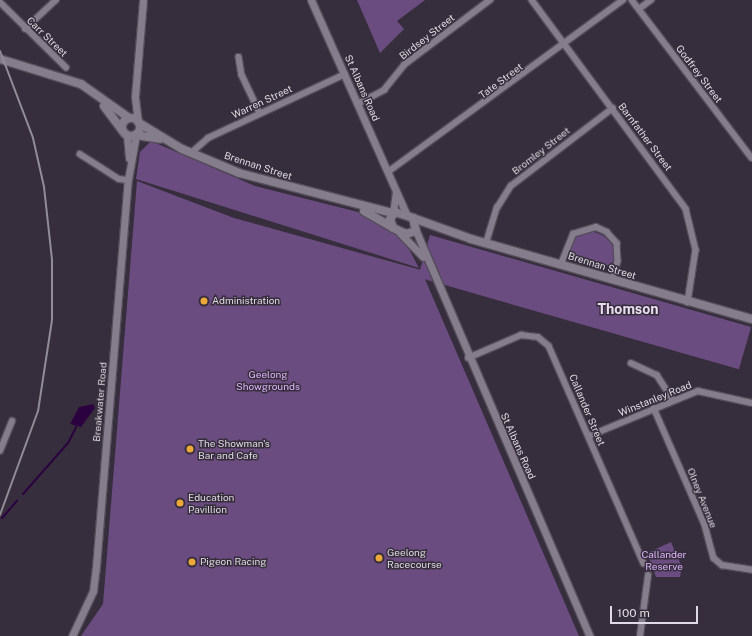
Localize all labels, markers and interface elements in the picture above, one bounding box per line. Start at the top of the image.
street label: Birdsey Street [397,12,457,62]
street label: Carr Street [24,15,70,59]
street label: Godfrey Street [673,43,725,105]
street label: St Albans Road [342,53,382,123]
street label: Tate Street [477,61,525,101]
street label: Warren Street [230,83,294,121]
street label: Barnfather Street [616,101,674,173]
street label: Bromley Street [510,125,572,177]
street label: Brennan Street [223,149,293,183]
street label: Brennan Street [566,250,638,282]
place label: Administration [212,295,280,307]
marker: Administration [199,296,209,306]
district label: Thomson [597,301,659,317]
street label: Breakwater Road [91,362,109,442]
park label: Geelong Showgrounds [236,368,300,392]
street label: Callander Street [566,372,608,448]
street label: Winstanley Road [617,379,693,419]
street label: St Albans Road [498,411,538,481]
place label: The Showman's Bar and Cafe [198,437,270,460]
marker: The Showman's Bar and Cafe [185,444,195,454]
street label: Olney Avenue [684,466,720,530]
place label: Education Pavillion [188,491,234,514]
marker: Education Pavillion [175,498,185,508]
place label: Geelong Racecourse [387,546,442,570]
park label: Callander Reserve [641,548,687,572]
marker: Geelong Racecourse [374,553,384,563]
place label: Pigeon Racing [200,556,267,568]
marker: Pigeon Racing [187,557,197,567]
scale bar [612,598,700,624]
text: 100 m [617,606,650,620]

